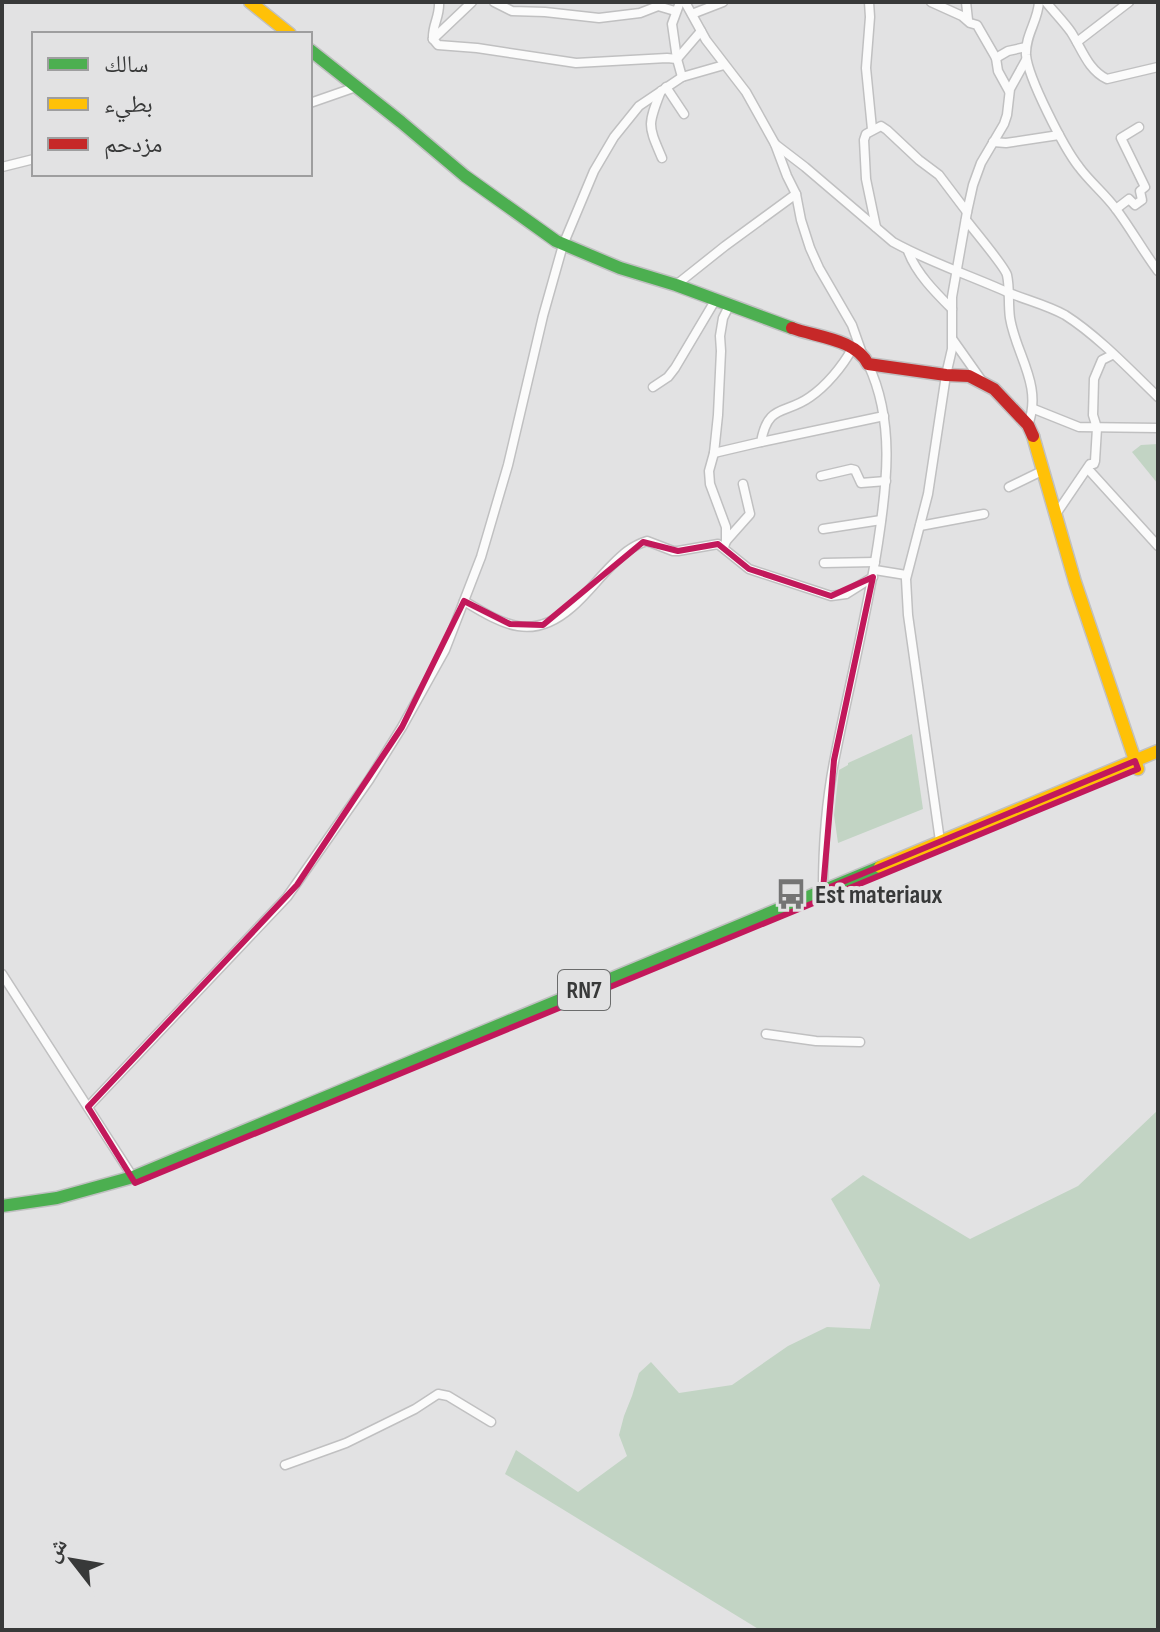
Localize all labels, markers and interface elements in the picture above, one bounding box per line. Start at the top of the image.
legend [32,32,312,176]
text: سالك [104,50,149,79]
text: بطيء [104,90,153,123]
text: مزدحم [104,130,163,160]
bus stop icon: Est materiaux [774,877,808,911]
place label: Est materiaux [815,880,943,911]
road number: RN7 [558,970,610,1010]
north arrow [32,1520,112,1600]
text: ش [39,1534,74,1567]

